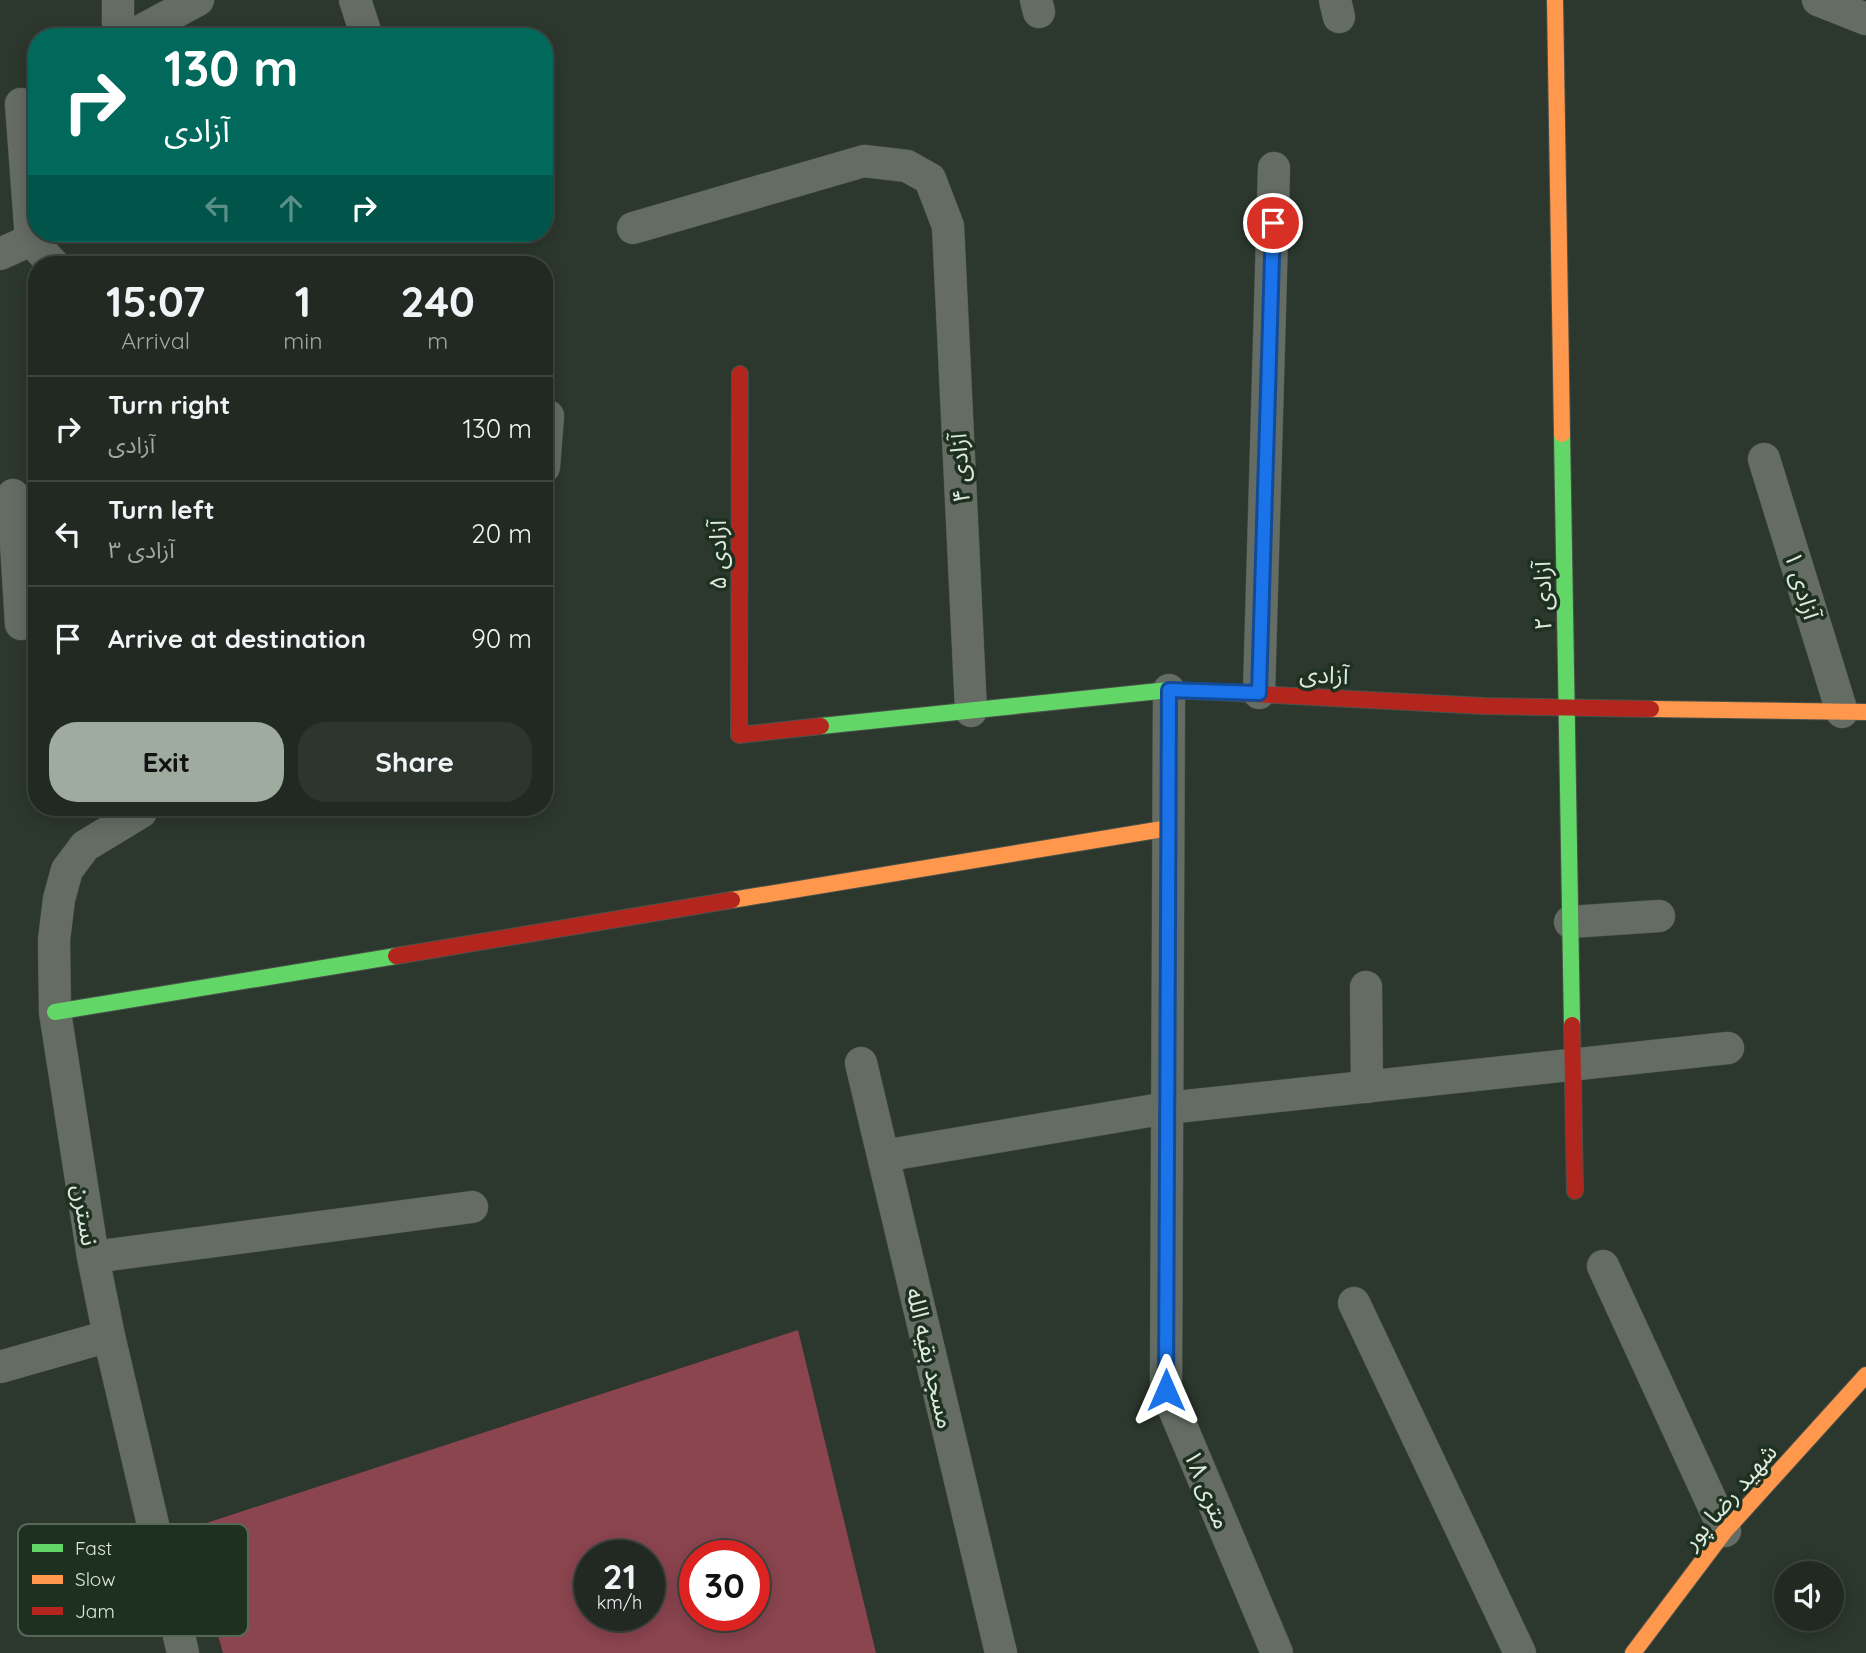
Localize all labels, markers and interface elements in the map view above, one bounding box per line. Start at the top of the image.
text: 130 m [164,37,298,98]
icon: right [49,56,140,147]
text: آزادی [164,110,230,150]
icon: left [199,189,237,227]
icon: ahead [272,189,310,227]
icon: right [345,189,383,227]
pin [1243,193,1303,253]
icon: arrive [1254,204,1292,242]
text: 15:07 [106,275,205,328]
text: 1 [295,275,311,328]
text: 240 [401,275,475,328]
text: Arrival [121,326,190,355]
text: min [283,326,322,355]
text: m [427,326,448,355]
text: Turn right [108,388,230,421]
icon: right [49,410,87,448]
text: 130 m [462,412,532,445]
text: آزادی [108,430,155,459]
street label: آزادی ۴ [942,432,976,504]
text: Turn left [108,493,215,526]
icon: left [49,515,87,553]
text: 20 m [471,517,532,550]
street label: آزادی ۵ [702,519,732,590]
text: آزادی ۳ [108,535,175,564]
street label: آزادی ۱ [1778,547,1828,624]
street label: آزادی ۲ [1526,560,1558,631]
icon: arrive [49,620,87,658]
text: Arrive at destination [108,622,366,655]
text: 90 m [471,622,532,655]
street label: آزادی [1299,658,1350,690]
button: Exit [49,722,284,802]
button: Share [298,722,532,802]
street label: نسترن [66,1182,106,1248]
street label: مسجد بقیه الله [900,1285,962,1431]
position arrow [1129,1353,1203,1427]
street label: شهید رضا پور [1674,1437,1784,1556]
street label: ۱۸ متری [1178,1445,1238,1533]
legend [18,1524,248,1636]
text: Fast [75,1536,112,1560]
speed limit sign: 30 [679,1540,770,1631]
text: 21 [603,1554,636,1598]
map controls [1774,1561,1844,1631]
button: sound [1774,1561,1844,1631]
text: Slow [75,1567,116,1591]
text: km/h [597,1591,642,1614]
text: Jam [75,1599,115,1623]

